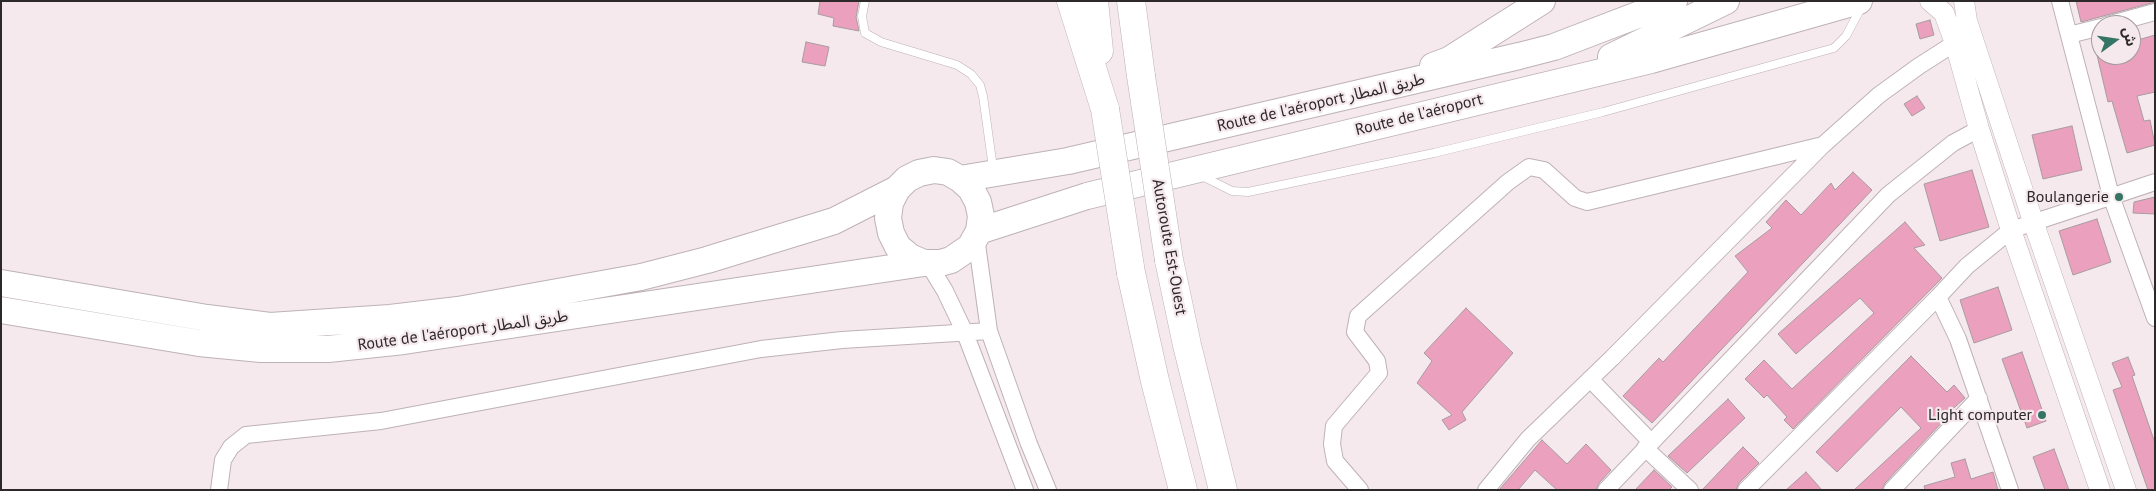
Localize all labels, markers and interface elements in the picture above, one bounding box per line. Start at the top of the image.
north arrow [2091,15,2141,65]
text: ش [2119,25,2141,48]
street label: Route de l'aéroport طريق المطار [1215,70,1427,136]
street label: Route de l'aéroport [1353,90,1485,140]
street label: Autoroute Est-Ouest [1148,177,1190,317]
place label: Boulangerie [2027,187,2109,207]
marker: Boulangerie [2113,191,2125,203]
street label: Route de l'aéroport طريق المطار [356,307,570,355]
place label: Light computer [1928,405,2032,425]
marker: Light computer [2036,409,2048,421]

